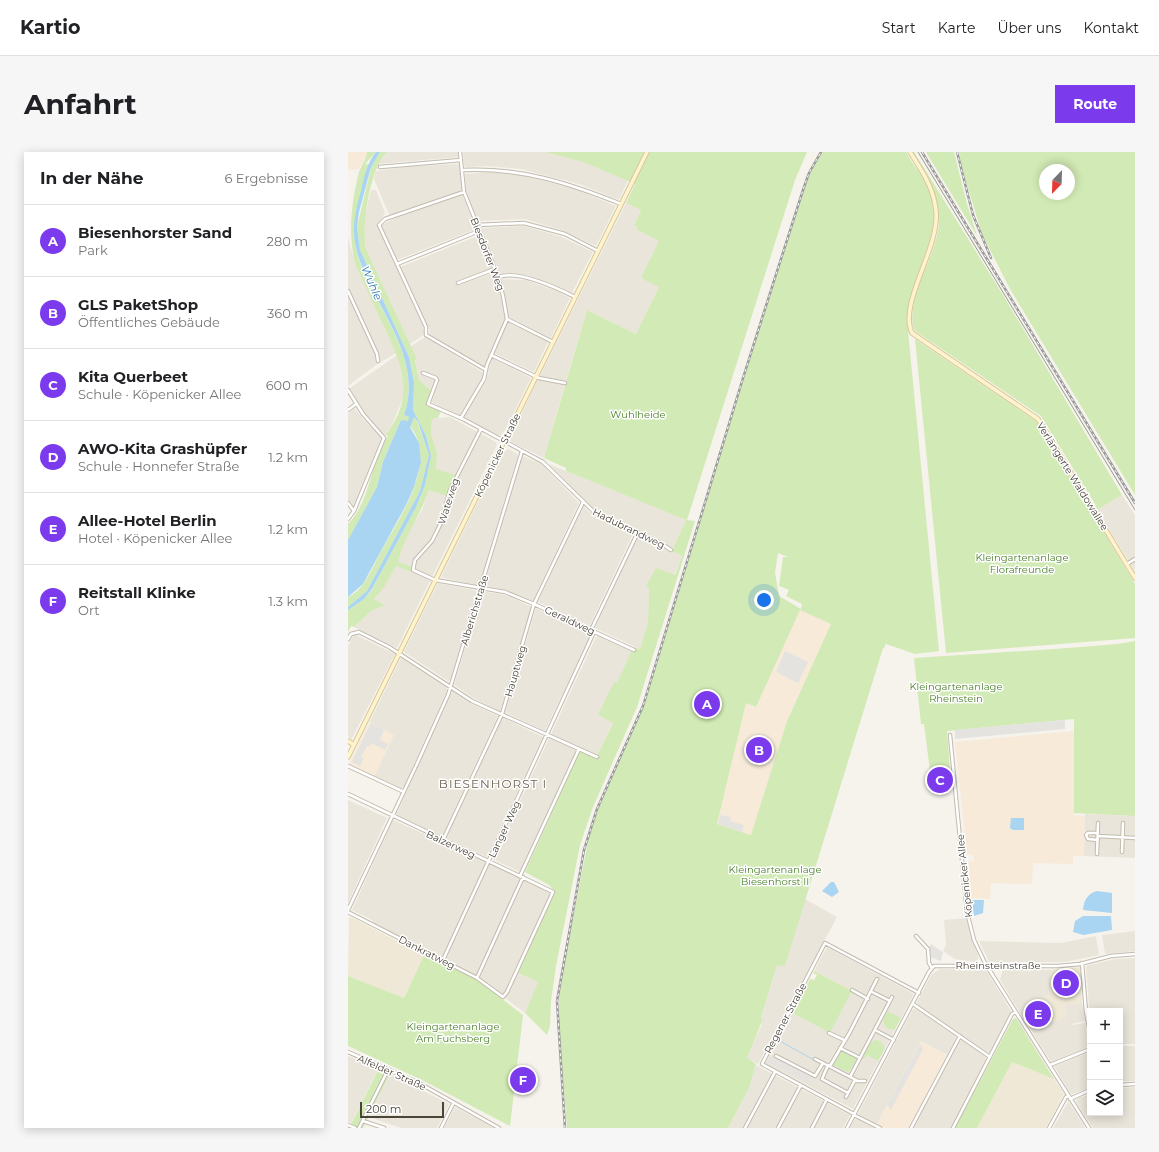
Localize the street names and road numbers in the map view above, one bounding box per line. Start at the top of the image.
street label: Biesdorfer Weg [468,216,508,293]
street label: Köpenicker Straße [471,411,523,499]
street label: Verlängerte Waldowallee [1034,420,1111,533]
street label: Wateweg [435,476,462,526]
street label: Hadubrandweg [590,505,667,552]
street label: Alberichstraße [458,573,491,647]
street label: Geraldweg [542,603,597,638]
street label: Hauptweg [502,644,529,698]
street label: Langer Weg [486,799,523,860]
street label: Balzerweg [424,827,478,862]
street label: Köpenicker Allee [954,833,975,918]
street label: Dankratweg [396,933,457,972]
street label: Rheinsteinstraße [956,959,1040,972]
street label: Regener Straße [761,981,809,1056]
street label: Alfelder Straße [355,1052,428,1093]

